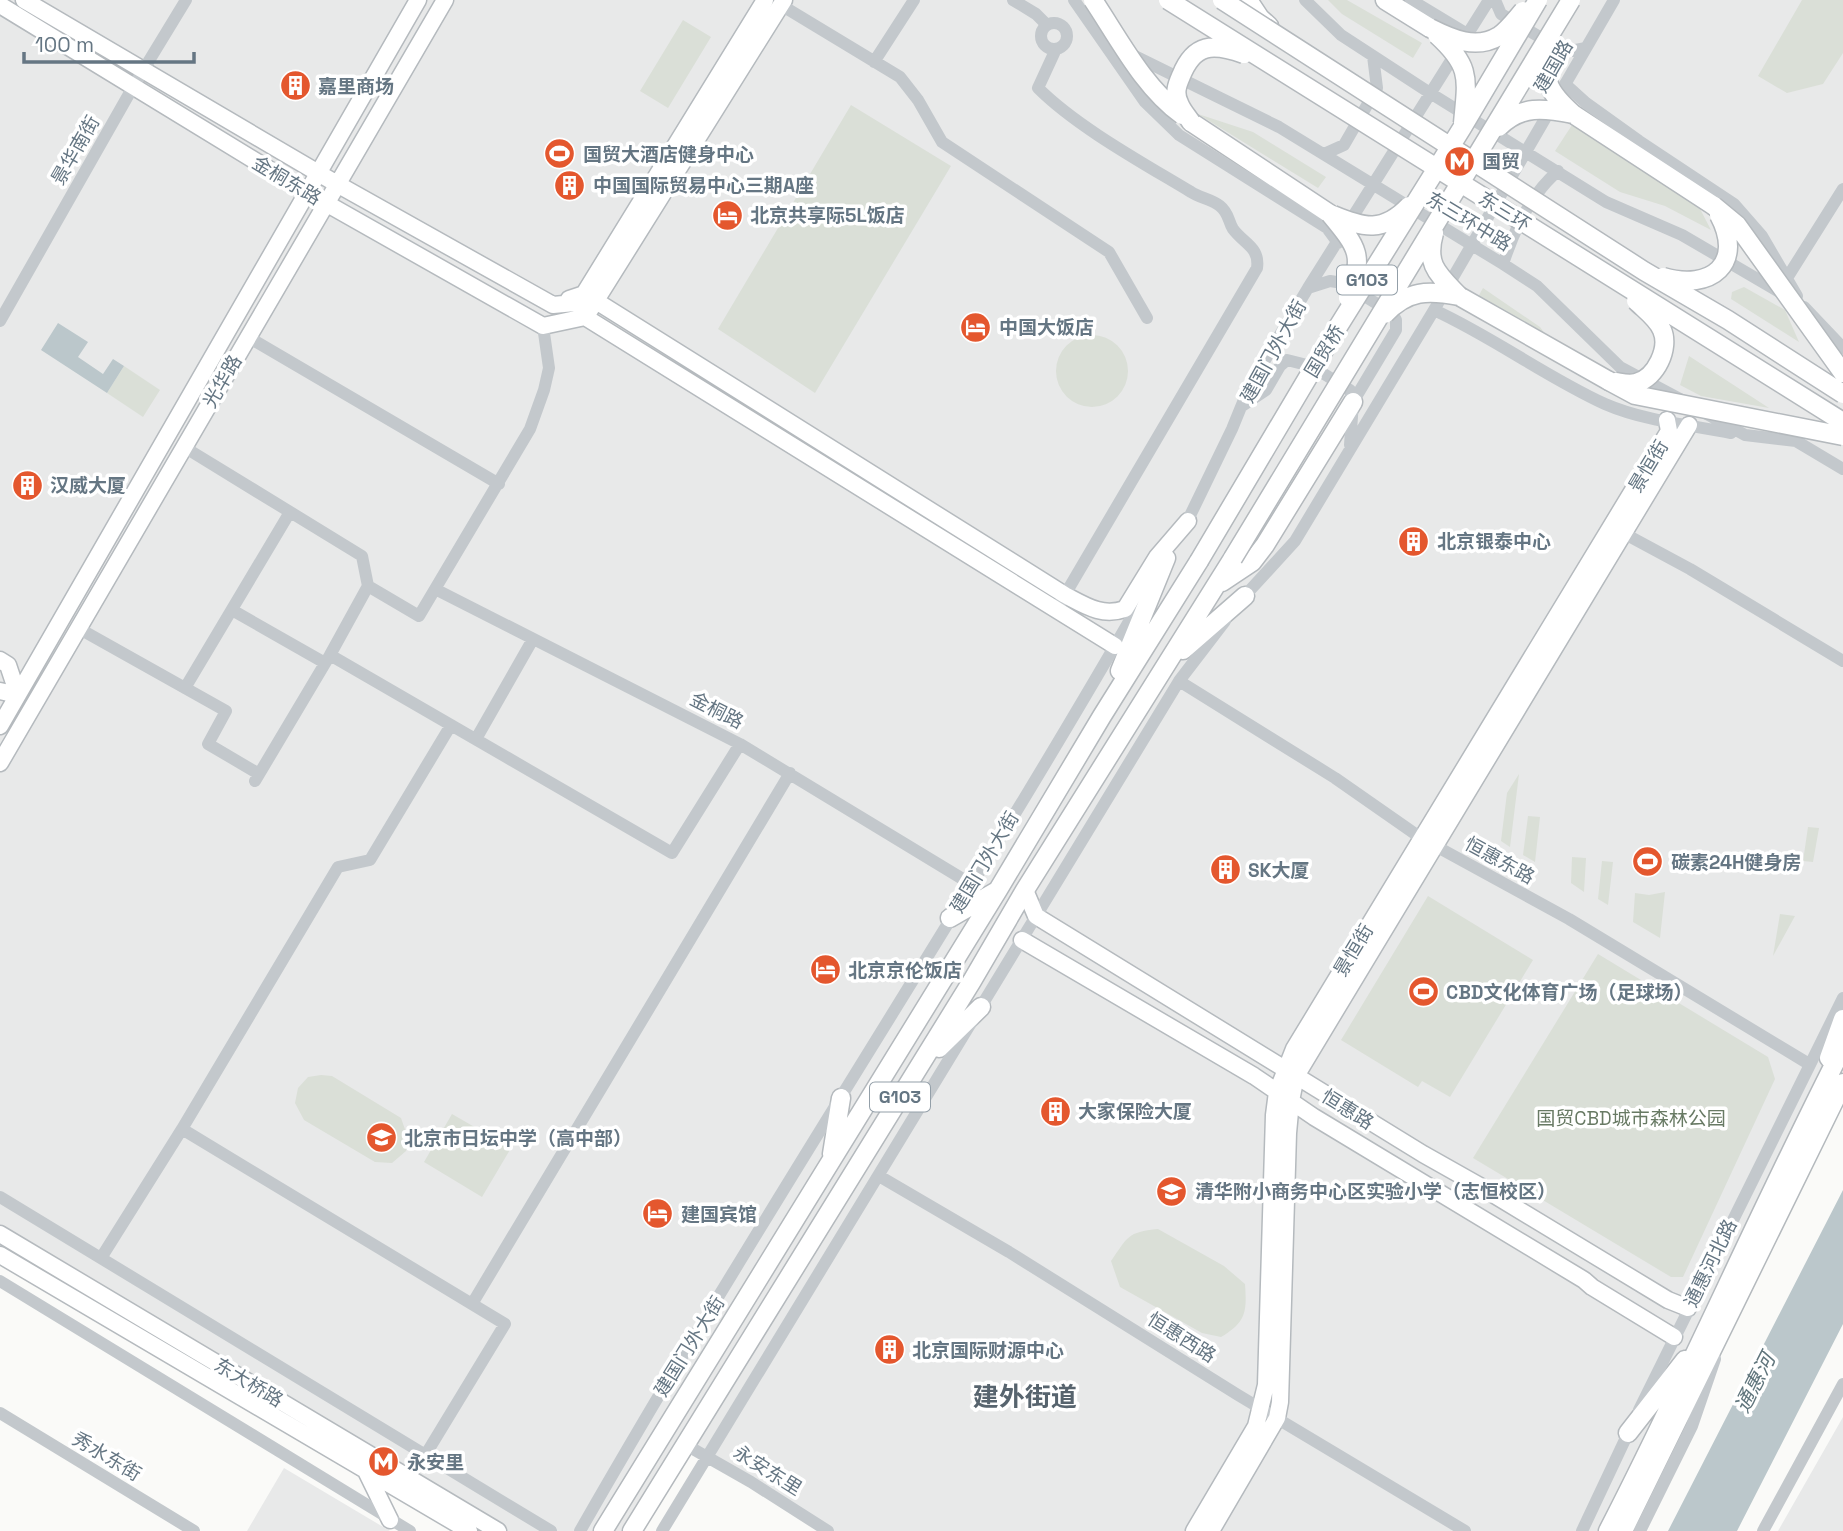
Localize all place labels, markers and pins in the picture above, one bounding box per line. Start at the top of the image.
building icon: 嘉里商场 [278,69,312,103]
place label: 嘉里商场 [318,74,394,99]
sports icon: 国贸大酒店健身中心 [543,137,577,171]
place label: 国贸大酒店健身中心 [583,142,754,167]
metro station icon: 国贸 [1442,144,1476,178]
place label: 国贸 [1482,149,1520,174]
building icon: 中国国际贸易中心三期A座 [553,168,587,202]
place label: 中国国际贸易中心三期A座 [593,173,814,198]
hotel icon: 北京共享际5L饭店 [710,198,744,232]
place label: 北京共享际5L饭店 [750,203,905,228]
hotel icon: 中国大饭店 [959,310,993,344]
place label: 中国大饭店 [999,315,1094,340]
building icon: 汉威大厦 [10,468,44,502]
place label: 汉威大厦 [50,473,126,498]
building icon: 北京银泰中心 [1397,524,1431,558]
place label: 北京银泰中心 [1437,529,1551,554]
sports icon: 碳素24H健身房 [1631,845,1665,879]
place label: 碳素24H健身房 [1671,850,1802,875]
building icon: SK大厦 [1208,853,1242,887]
place label: SK大厦 [1248,858,1309,883]
hotel icon: 北京京伦饭店 [808,953,842,987]
place label: 北京京伦饭店 [848,958,962,983]
sports icon: CBD文化体育广场（足球场） [1406,975,1440,1009]
place label: CBD文化体育广场（足球场） [1446,980,1693,1005]
building icon: 大家保险大厦 [1038,1094,1072,1128]
place label: 大家保险大厦 [1078,1099,1192,1124]
school or university icon: 北京市日坛中学（高中部） [364,1121,398,1155]
place label: 北京市日坛中学（高中部） [404,1126,632,1151]
school or university icon: 清华附小商务中心区实验小学（志恒校区） [1155,1174,1189,1208]
place label: 清华附小商务中心区实验小学（志恒校区） [1195,1179,1556,1204]
hotel icon: 建国宾馆 [641,1197,675,1231]
place label: 建国宾馆 [681,1202,757,1227]
building icon: 北京国际财源中心 [872,1333,906,1367]
place label: 北京国际财源中心 [912,1338,1064,1363]
metro station icon: 永安里 [367,1445,401,1479]
place label: 永安里 [407,1450,464,1475]

